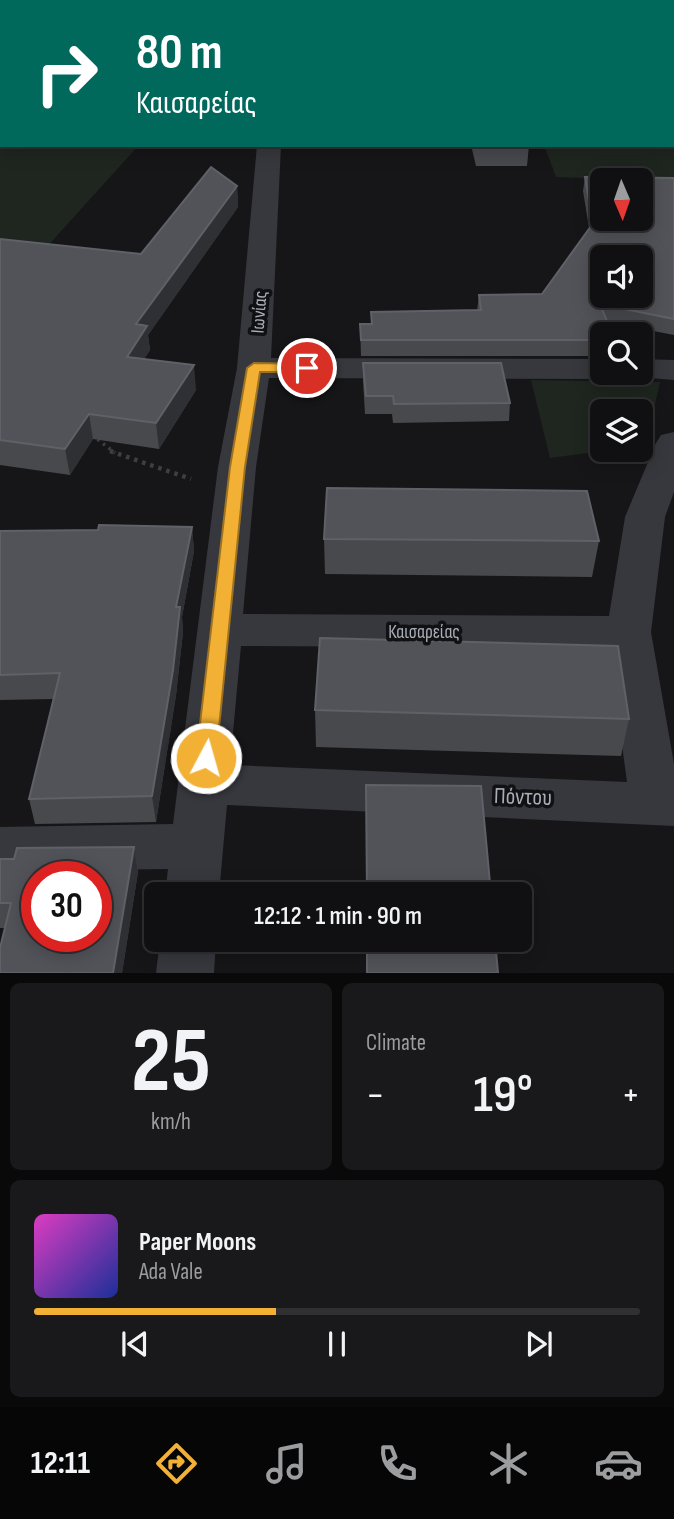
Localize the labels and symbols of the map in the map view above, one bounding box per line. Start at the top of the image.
north arrow [590,168,653,231]
street label: Ιωνίας [247,290,272,334]
pin [277,338,337,398]
street label: Καισαρείας [388,621,460,644]
position arrow [169,721,243,795]
street label: Πόντου [493,782,552,812]
speed limit sign: 30 [21,861,112,952]

